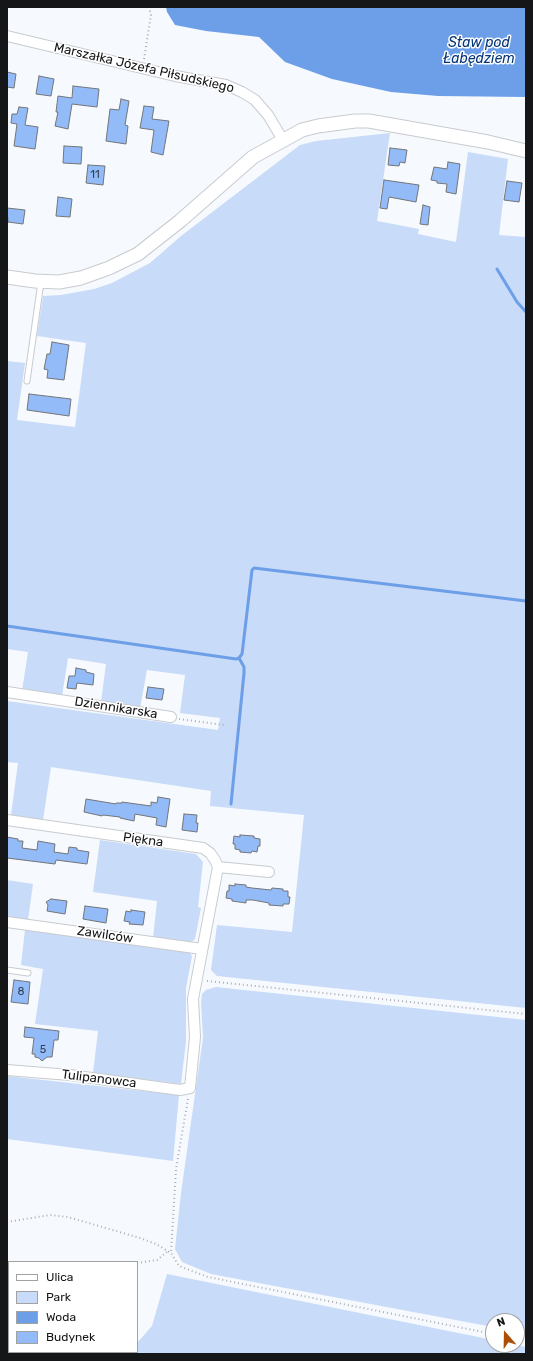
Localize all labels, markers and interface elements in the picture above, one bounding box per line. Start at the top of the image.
water label: Staw pod Łabędziem [443,35,515,68]
street label: Marszałka Józefa Piłsudskiego [52,40,236,96]
house number: 11 [90,168,100,182]
street label: Dziennikarska [73,694,159,722]
street label: Piękna [122,829,164,851]
street label: Zawilców [76,923,134,947]
house number: 8 [18,985,24,999]
house number: 5 [40,1043,46,1057]
street label: Tulipanowca [61,1067,137,1091]
legend [8,1261,138,1353]
text: Ulica [46,1270,73,1284]
text: Park [46,1290,71,1304]
text: Woda [46,1310,76,1324]
north arrow [485,1313,525,1353]
text: N [495,1315,507,1330]
text: Budynek [46,1330,95,1344]

